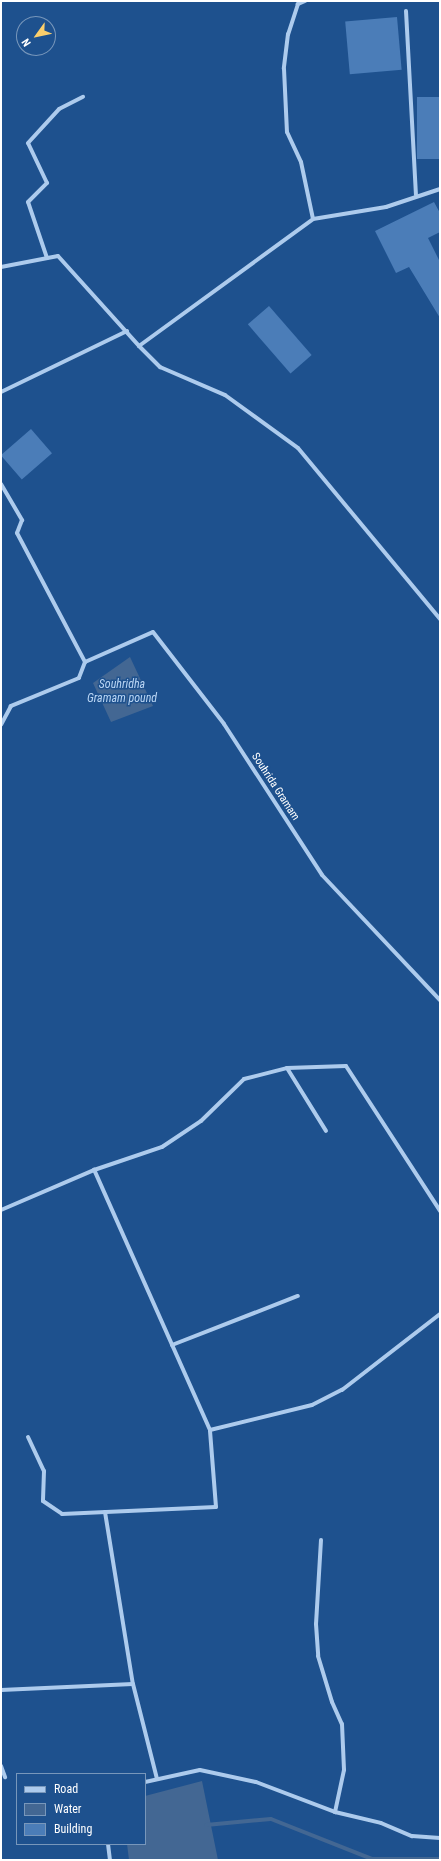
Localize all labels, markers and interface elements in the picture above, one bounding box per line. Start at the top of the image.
north arrow [16,16,56,56]
text: N [19,36,34,49]
water label: Souhridha Gramam pound [87,678,157,706]
street label: Souhrida Gramam [248,751,302,823]
legend [16,1773,146,1845]
text: Road [54,1782,78,1796]
text: Water [54,1802,82,1816]
text: Building [54,1822,92,1836]

